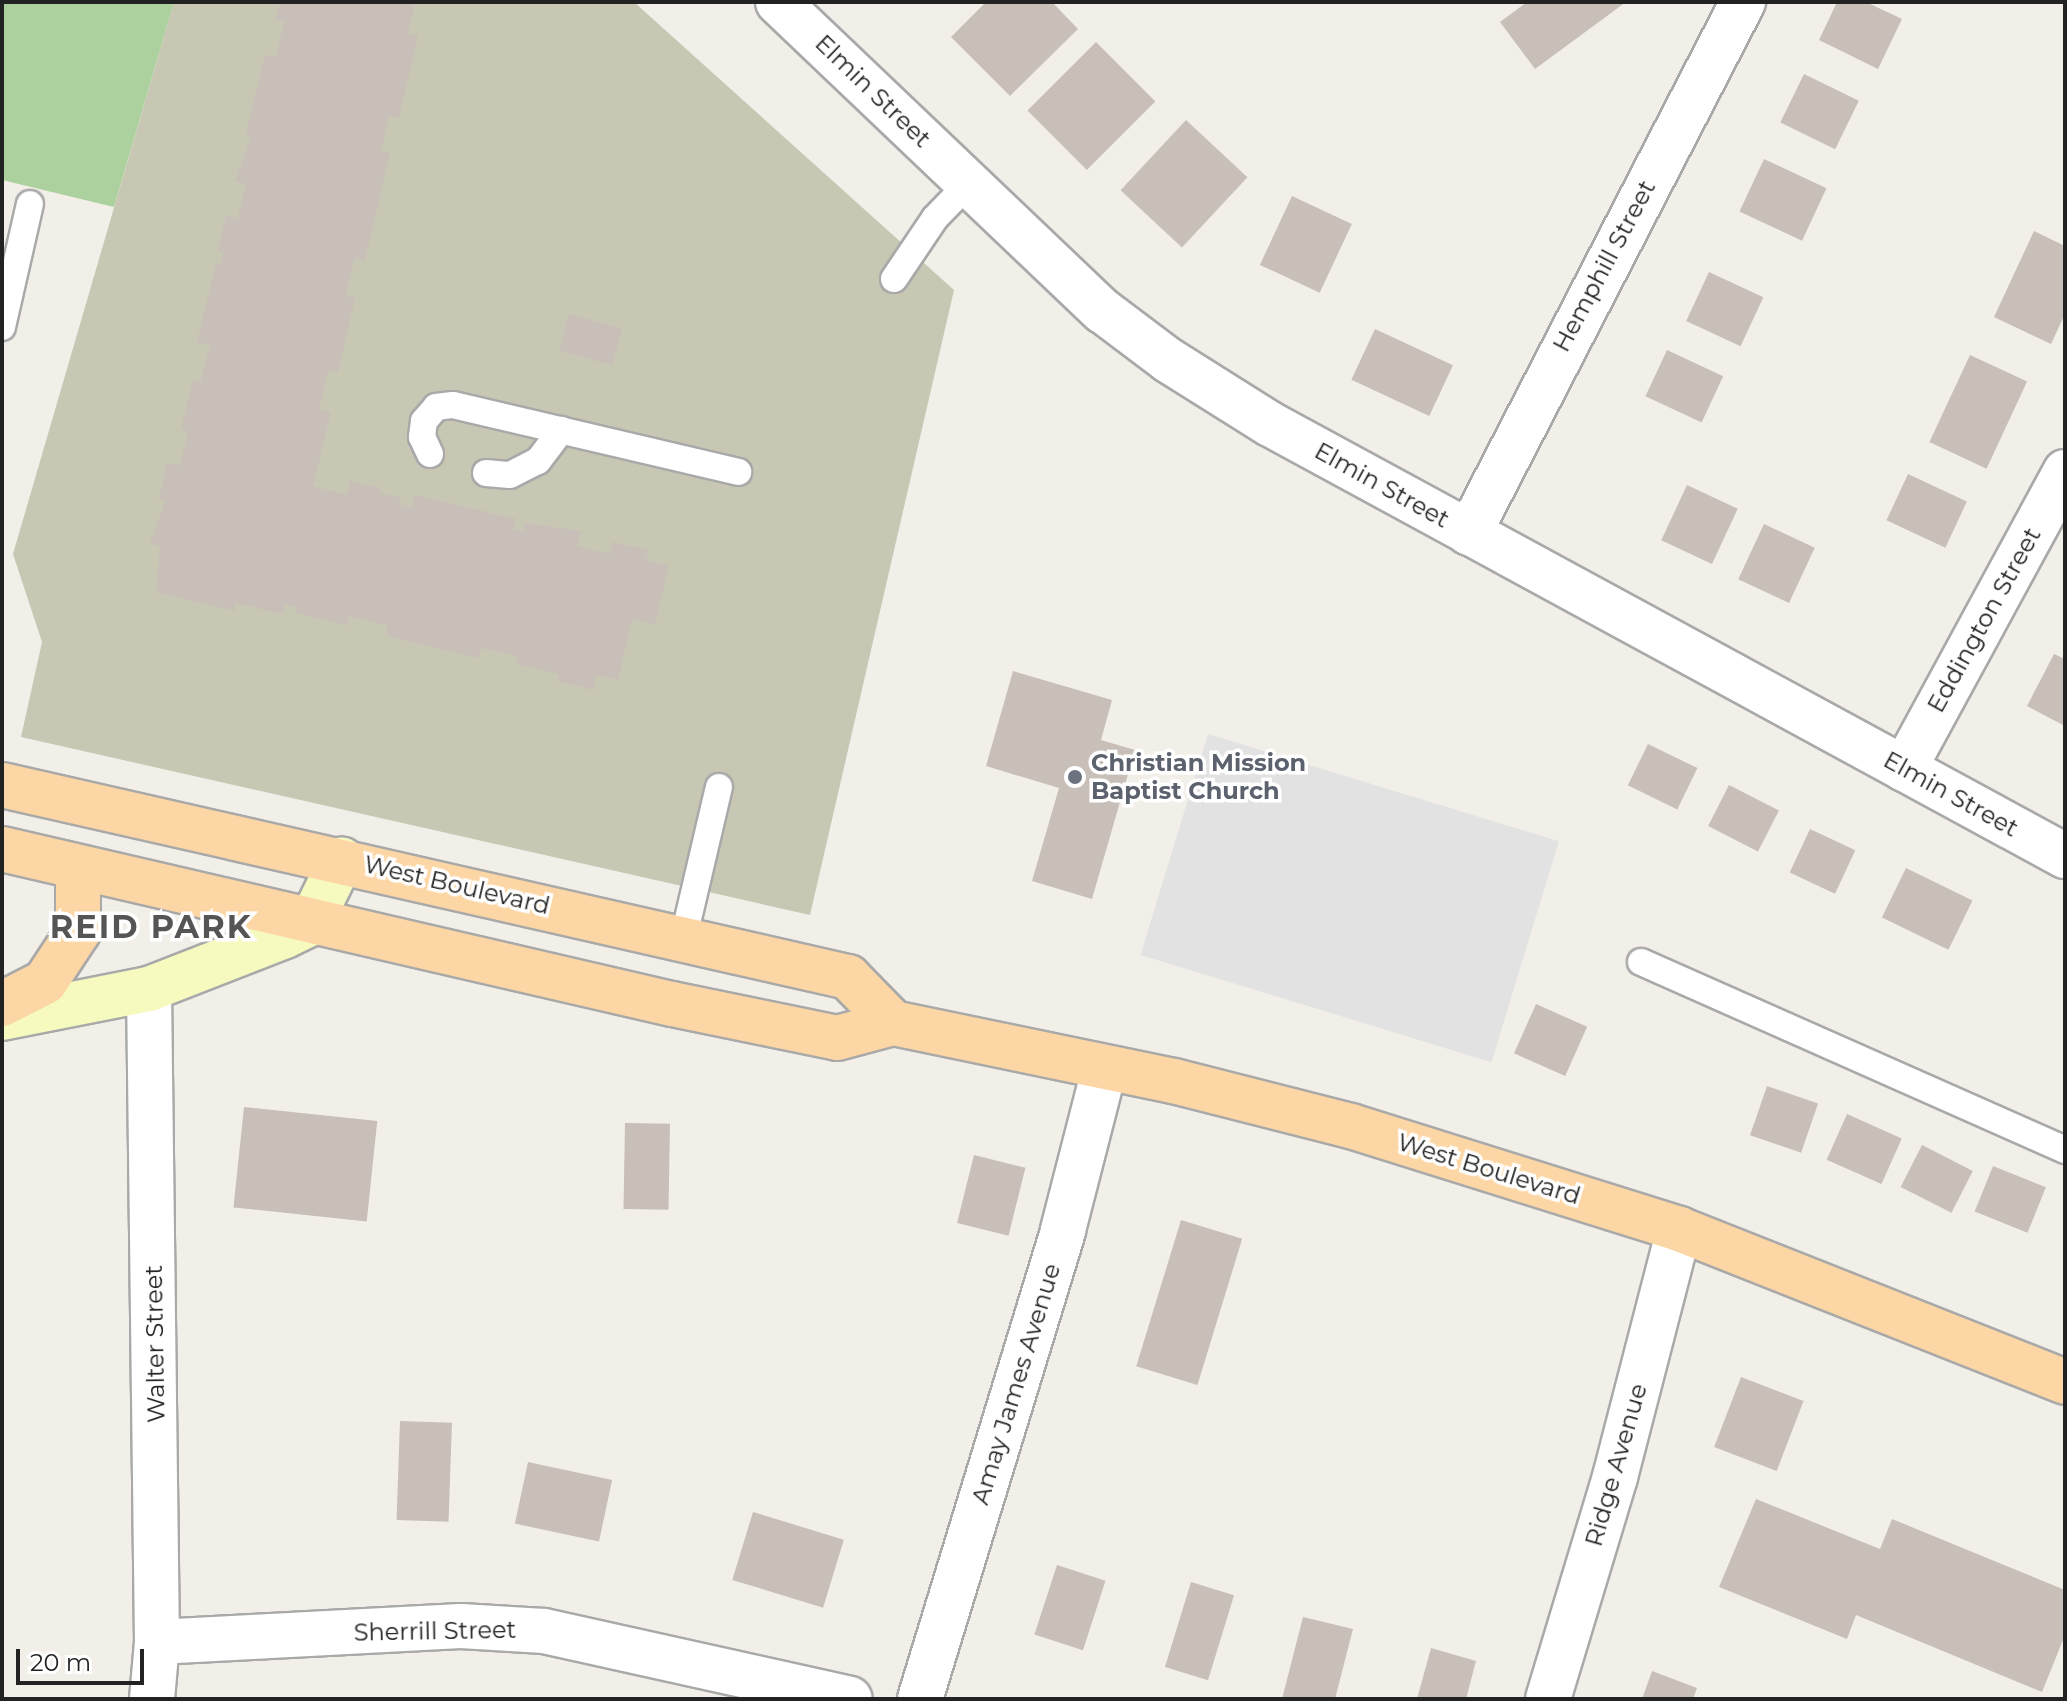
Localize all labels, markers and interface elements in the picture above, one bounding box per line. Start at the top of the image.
street label: Elmin Street [809,29,937,153]
street label: Hemphill Street [1547,175,1661,357]
street label: Elmin Street [1310,436,1454,534]
street label: Eddington Street [1921,523,2047,717]
street label: Elmin Street [1879,745,2023,843]
place label: Christian Mission Baptist Church [1091,749,1306,805]
marker: Christian Mission Baptist Church [1066,768,1084,786]
street label: West Boulevard [361,850,553,920]
district label: REID PARK [50,908,252,946]
street label: West Boulevard [1394,1127,1584,1211]
street label: Amay James Avenue [966,1260,1066,1508]
street label: Walter Street [139,1265,171,1423]
street label: Ridge Avenue [1579,1380,1653,1550]
street label: Sherrill Street [353,1615,517,1647]
scale bar [20,1633,148,1683]
text: 20 m [30,1648,91,1677]

